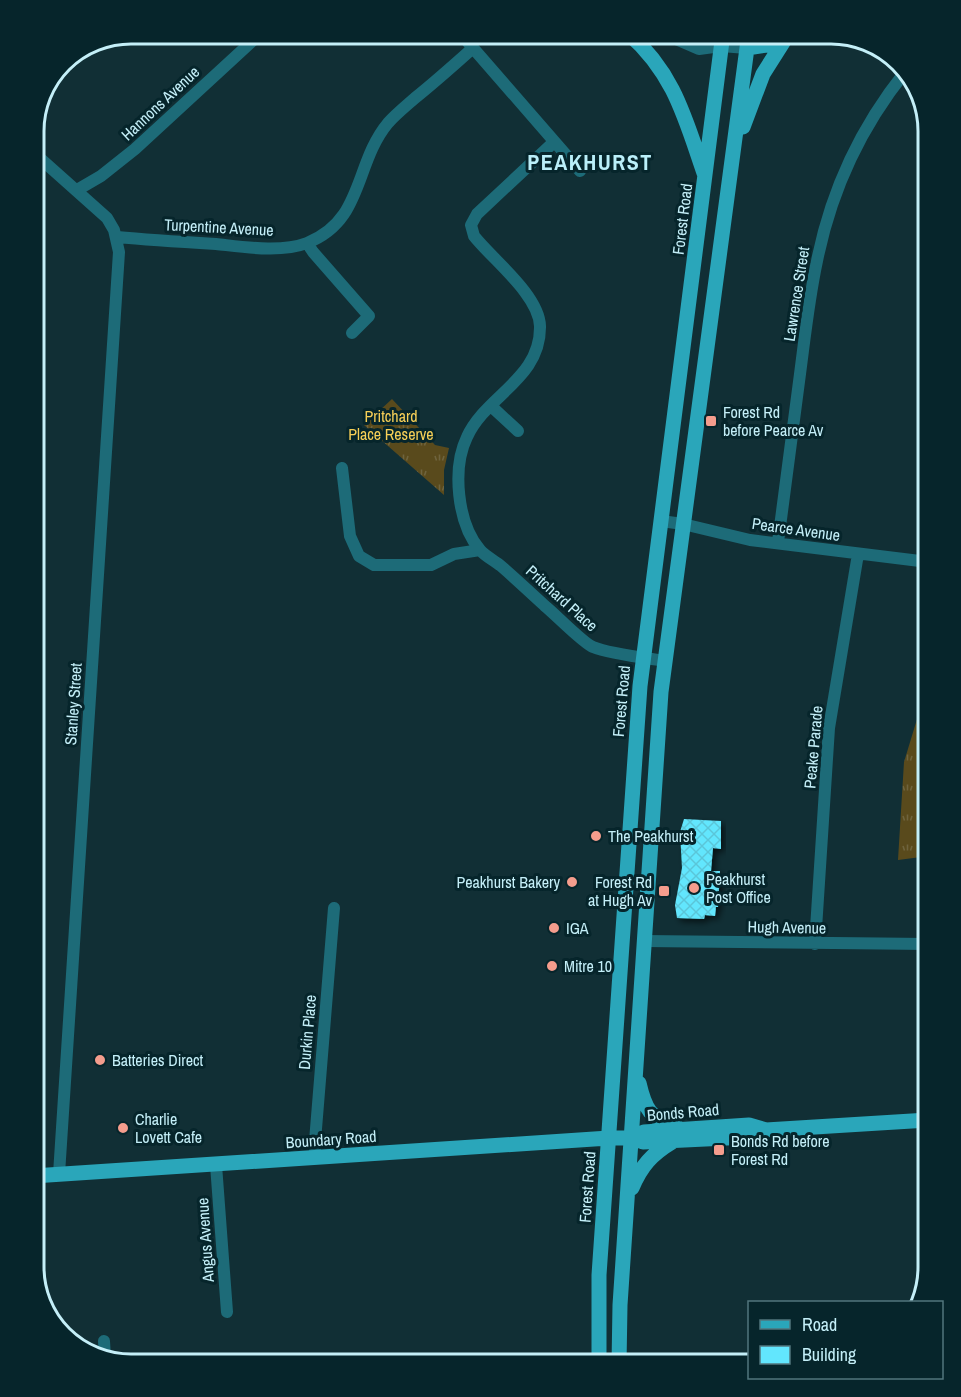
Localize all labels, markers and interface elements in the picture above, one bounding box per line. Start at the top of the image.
street label: Hannons Avenue [116,61,204,145]
district label: PEAKHURST [527,147,653,177]
street label: Forest Road [667,182,697,256]
street label: Turpentine Avenue [164,213,274,241]
street label: Lawrence Street [778,245,814,343]
place label: Forest Rd before Pearce Av [723,401,824,441]
park label: Pritchard Place Reserve [348,405,434,445]
marker: Forest Rd before Pearce Av [704,414,718,428]
street label: Pearce Avenue [751,512,841,546]
street label: Pritchard Place [521,560,603,636]
street label: Stanley Street [59,662,87,746]
street label: Forest Road [607,664,635,738]
street label: Peake Parade [798,705,828,789]
place label: The Peakhurst [608,825,694,847]
marker: The Peakhurst [589,829,603,843]
place label: Peakhurst Post Office [706,868,771,908]
place label: Peakhurst Bakery [456,871,560,893]
place label: Forest Rd at Hugh Av [588,871,652,911]
marker: Peakhurst Bakery [565,875,579,889]
marker: Peakhurst Post Office [687,881,701,895]
marker: Forest Rd at Hugh Av [657,884,671,898]
street label: Hugh Avenue [748,915,826,939]
place label: IGA [566,917,589,939]
marker: IGA [547,921,561,935]
place label: Mitre 10 [564,955,612,977]
marker: Mitre 10 [545,959,559,973]
street label: Durkin Place [293,994,321,1070]
place label: Batteries Direct [112,1049,204,1071]
marker: Batteries Direct [93,1053,107,1067]
street label: Bonds Road [646,1098,720,1126]
place label: Charlie Lovett Cafe [135,1108,202,1148]
marker: Charlie Lovett Cafe [116,1121,130,1135]
street label: Boundary Road [285,1125,377,1153]
place label: Bonds Rd before Forest Rd [731,1130,829,1170]
marker: Bonds Rd before Forest Rd [712,1143,726,1157]
street label: Forest Road [574,1151,600,1223]
street label: Angus Avenue [191,1197,219,1284]
legend [748,1301,943,1379]
text: Road [802,1312,837,1337]
text: Building [802,1342,857,1367]

